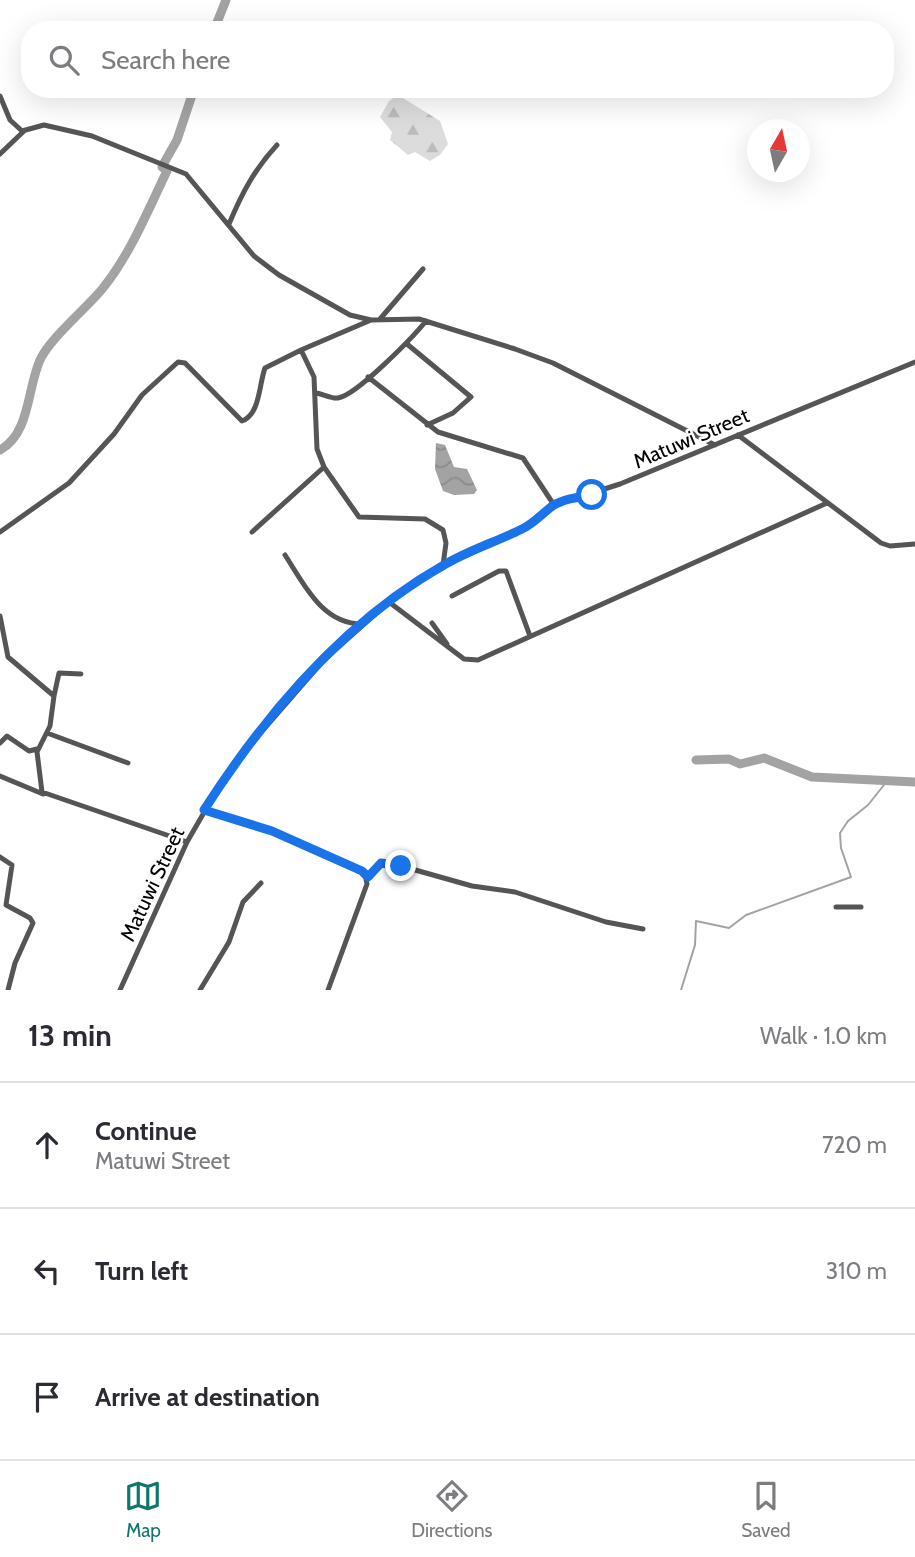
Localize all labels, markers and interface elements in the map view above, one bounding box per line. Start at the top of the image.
search box [21,21,894,98]
icon: search [45,41,83,79]
text: Search here [101,44,230,76]
north arrow [747,119,810,182]
street label: Matuwi Street [629,402,753,474]
route start [576,479,607,510]
street label: Matuwi Street [115,823,189,945]
route end [385,850,416,881]
text: 13 min [28,1017,112,1054]
text: Walk · 1.0 km [760,1022,887,1050]
text: Continue [95,1115,197,1147]
icon: ahead [28,1126,66,1164]
text: 720 m [822,1131,887,1159]
text: Matuwi Street [95,1147,230,1175]
icon: left [28,1252,66,1290]
text: Turn left [95,1255,188,1287]
text: 310 m [826,1257,887,1285]
icon: arrive [28,1378,66,1416]
text: Arrive at destination [95,1381,320,1413]
tab: Map [124,1477,162,1542]
tab: Directions [411,1477,492,1542]
tab: Saved [741,1477,791,1542]

